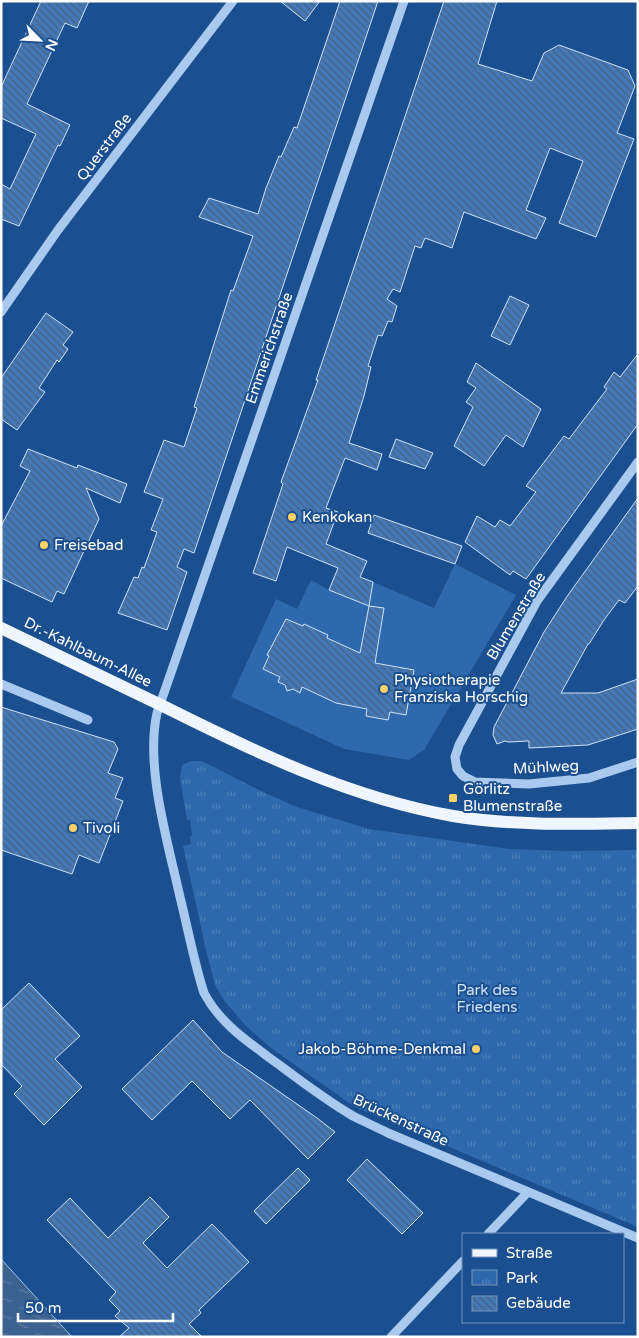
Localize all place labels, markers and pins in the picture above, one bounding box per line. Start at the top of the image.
place label: Kenkokan [302,508,372,526]
marker: Kenkokan [286,511,298,523]
place label: Freisebad [54,536,124,554]
marker: Freisebad [38,539,50,551]
place label: Physiotherapie Franziska Horschig [394,671,528,706]
marker: Physiotherapie Franziska Horschig [378,683,390,695]
place label: Görlitz Blumenstraße [463,780,562,815]
marker: Görlitz Blumenstraße [447,792,459,804]
place label: Tivoli [83,819,120,837]
marker: Tivoli [67,822,79,834]
place label: Jakob-Böhme-Denkmal [298,1040,466,1058]
marker: Jakob-Böhme-Denkmal [470,1043,482,1055]

